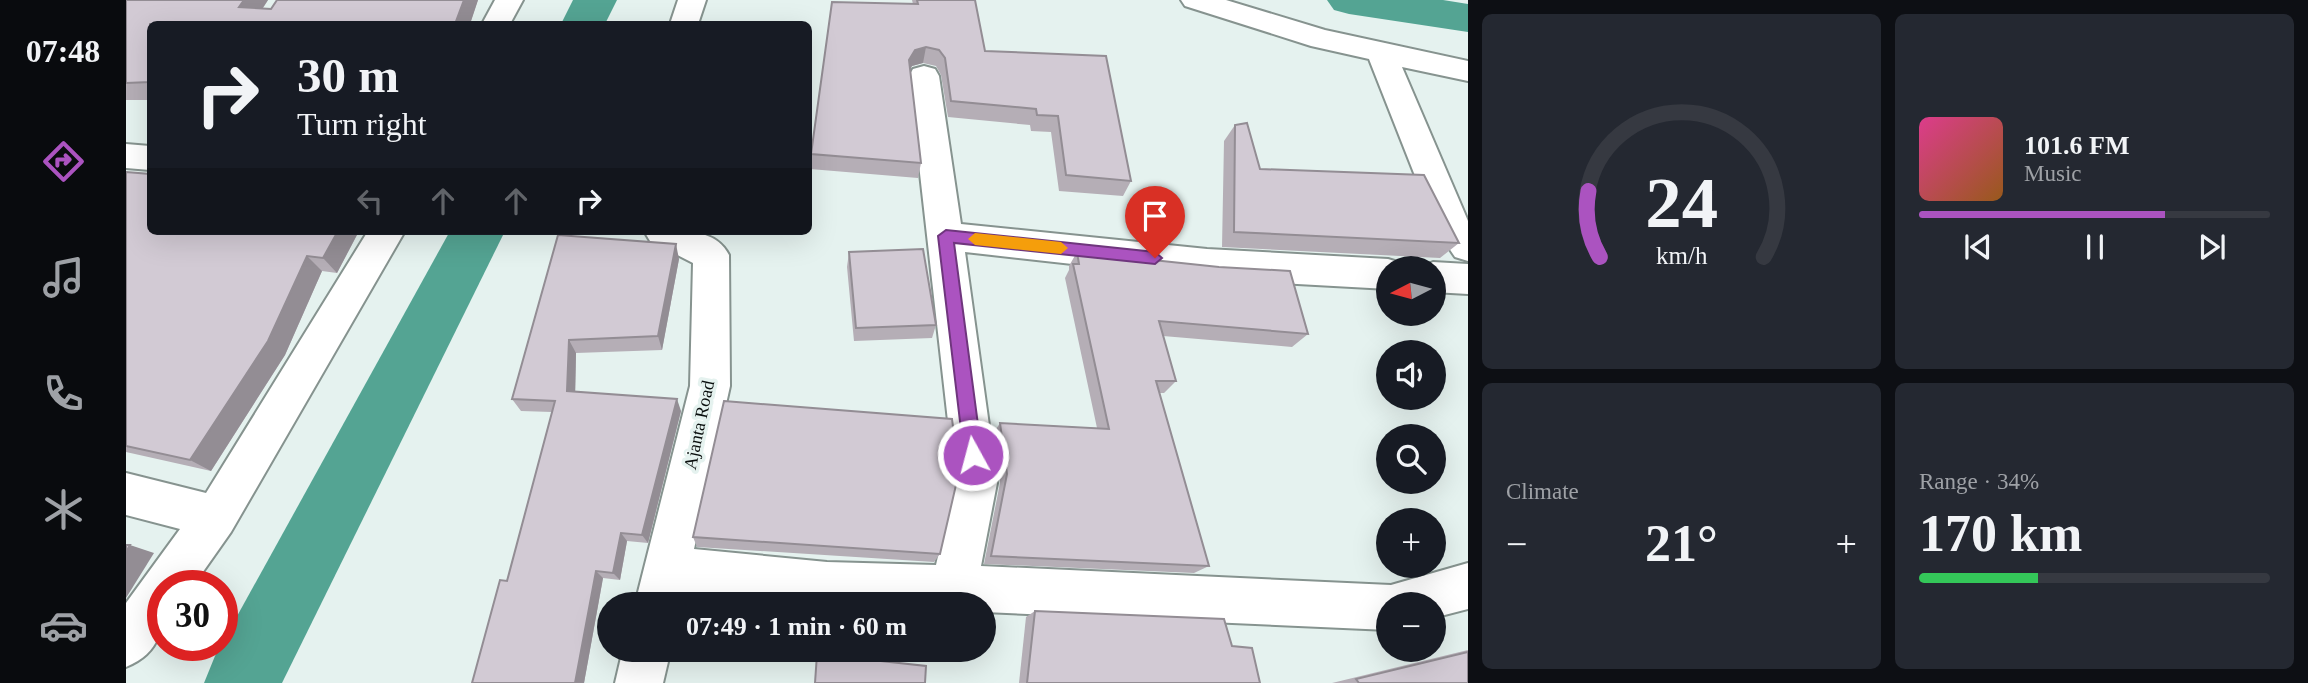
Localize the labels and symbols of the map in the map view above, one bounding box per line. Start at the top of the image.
pin [1125,186,1185,258]
north arrow [1376,256,1446,326]
street label: Ajanta Road [680,379,718,471]
position arrow [936,418,1010,492]
speed limit sign: 30 [147,570,238,661]

